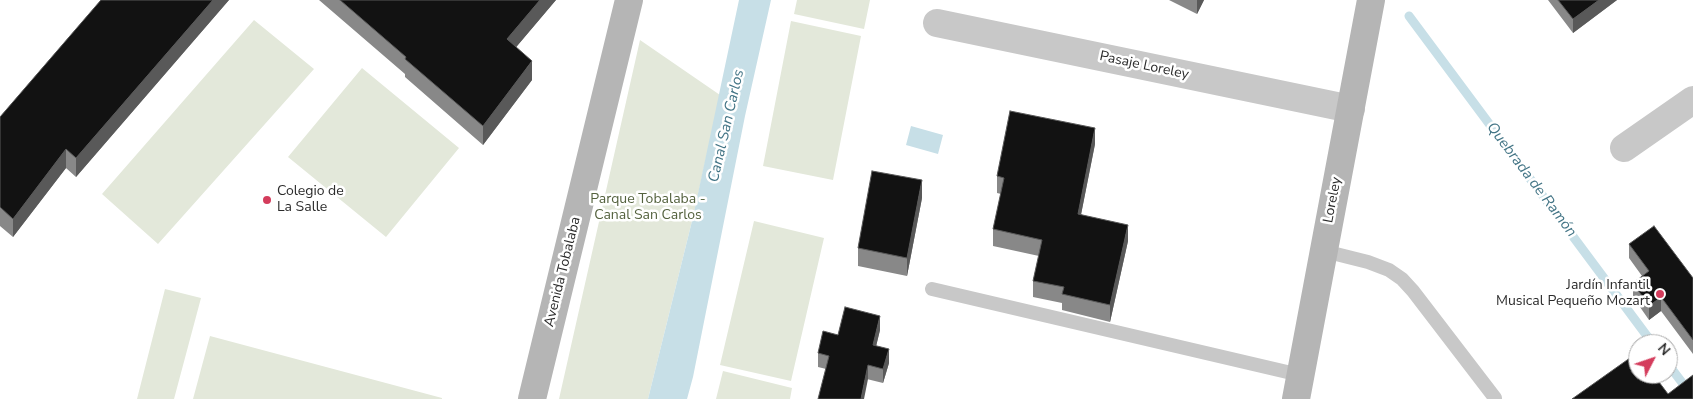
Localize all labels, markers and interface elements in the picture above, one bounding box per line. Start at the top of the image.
street label: Pasaje Loreley [1098,48,1190,84]
water label: Canal San Carlos [705,68,749,184]
water label: Quebrada de Ramón [1482,119,1580,241]
street label: Loreley [1320,176,1346,224]
place label: Colegio de La Salle [277,184,344,216]
park label: Parque Tobalaba - Canal San Carlos [590,192,706,224]
marker: Colegio de La Salle [261,194,273,206]
street label: Avenida Tobalaba [541,215,585,329]
place label: Jardín Infantil Musical Pequeño Mozart [1496,278,1650,310]
marker: Jardín Infantil Musical Pequeño Mozart [1654,288,1666,300]
north arrow [1628,334,1678,384]
text: N [1653,339,1675,360]

